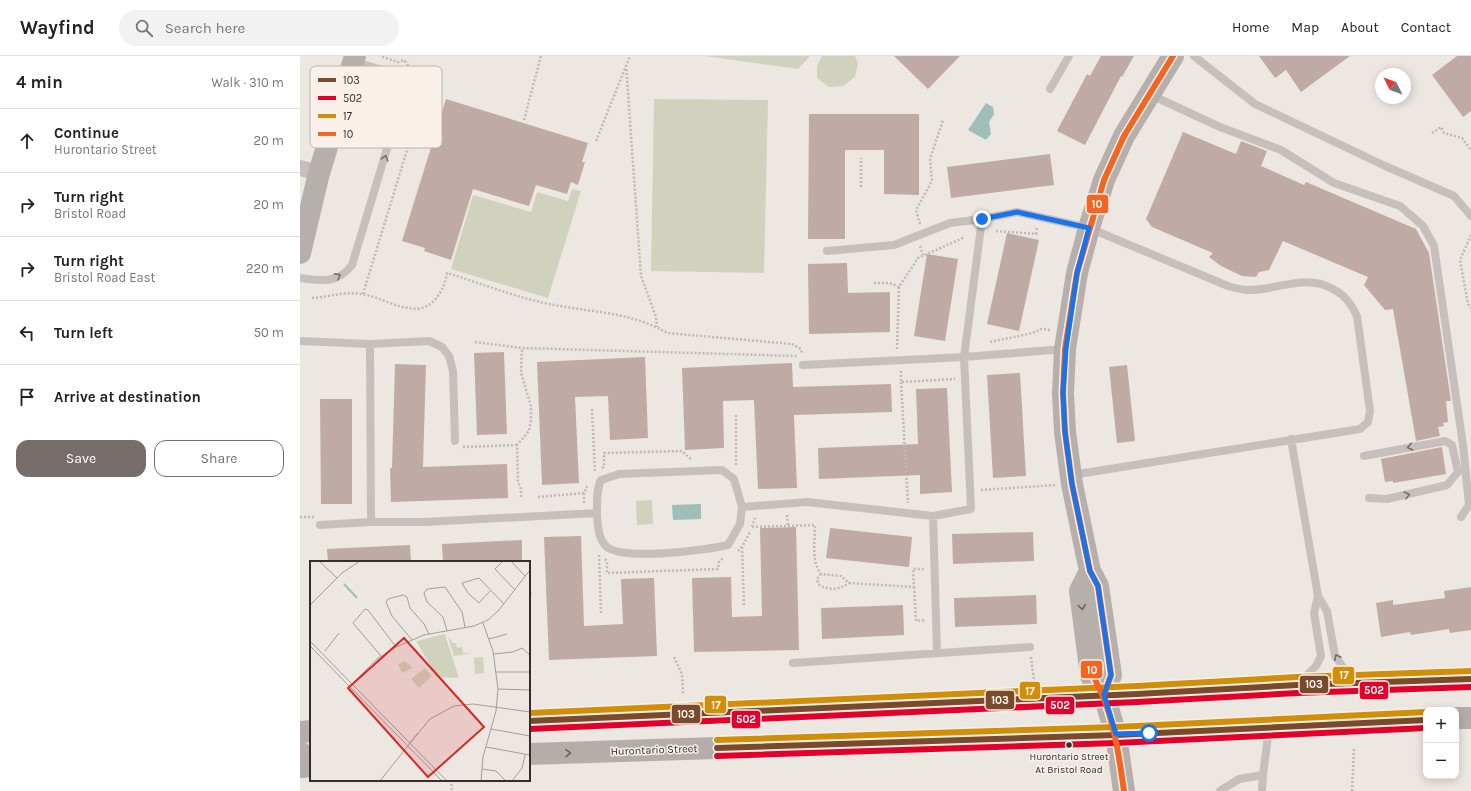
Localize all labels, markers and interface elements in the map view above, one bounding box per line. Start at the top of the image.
search box [119,10,399,46]
text: Wayfind [20,17,95,39]
icon: search [133,17,155,39]
text: Search here [165,19,245,37]
text: Home [1232,19,1269,36]
text: Map [1291,19,1319,36]
text: About [1341,19,1379,36]
text: Contact [1401,19,1451,36]
legend [310,66,442,148]
north arrow [1375,68,1411,104]
text: 4 min [16,72,63,92]
text: 103 [343,74,360,87]
text: Walk · 310 m [211,75,284,90]
text: 502 [343,92,362,105]
text: 17 [343,110,352,123]
text: Continue [54,124,119,142]
text: 10 [343,128,353,141]
icon: ahead [16,130,38,152]
text: 20 m [254,133,284,148]
text: Hurontario Street [54,142,157,157]
one-way arrow [380,155,389,162]
text: Turn right [54,188,124,206]
icon: right [16,194,38,216]
line badge: 10 [1086,194,1109,214]
text: 20 m [254,197,284,212]
text: 10 [1092,198,1102,211]
text: Bristol Road [54,206,126,221]
route end [973,210,991,228]
text: Turn right [54,252,124,270]
icon: right [16,258,38,280]
text: 220 m [246,261,284,276]
text: Bristol Road East [54,270,155,285]
one-way arrow [334,274,341,281]
icon: left [16,322,38,344]
text: Turn left [54,324,113,342]
text: 50 m [254,325,284,340]
icon: arrive [16,386,38,408]
text: Arrive at destination [54,388,201,406]
button: Save [16,440,146,477]
button: Share [154,440,284,477]
one-way arrow [1407,442,1413,450]
one-way arrow [1404,491,1410,499]
inset map [310,561,530,781]
one-way arrow [1077,604,1086,610]
one-way arrow [1334,654,1342,661]
line badge: 10 [1080,660,1103,679]
text: 10 [1087,664,1097,677]
line badge: 17 [1332,666,1355,685]
text: 17 [1339,669,1349,682]
line badge: 103 [1299,675,1329,694]
text: 103 [1305,678,1323,691]
line badge: 17 [1019,681,1041,700]
line badge: 502 [1359,681,1389,700]
text: 502 [1364,684,1384,697]
text: 17 [1025,685,1035,698]
line badge: 103 [985,690,1015,710]
text: 103 [991,694,1009,707]
line badge: 17 [704,695,727,714]
line badge: 502 [1045,696,1075,715]
text: 17 [711,699,721,712]
text: 502 [1050,699,1070,712]
line badge: 103 [671,704,701,724]
map controls [1423,707,1459,779]
button: + [1423,707,1459,743]
text: 103 [677,708,695,721]
line badge: 502 [731,710,761,729]
text: 502 [736,713,756,726]
route start [1140,724,1158,742]
marker: Hurontario Street At Bristol Road [1064,740,1074,750]
street label: Hurontario Street [610,742,698,758]
button: − [1423,743,1459,779]
one-way arrow [565,749,571,757]
place label: Hurontario Street At Bristol Road [1029,751,1109,776]

